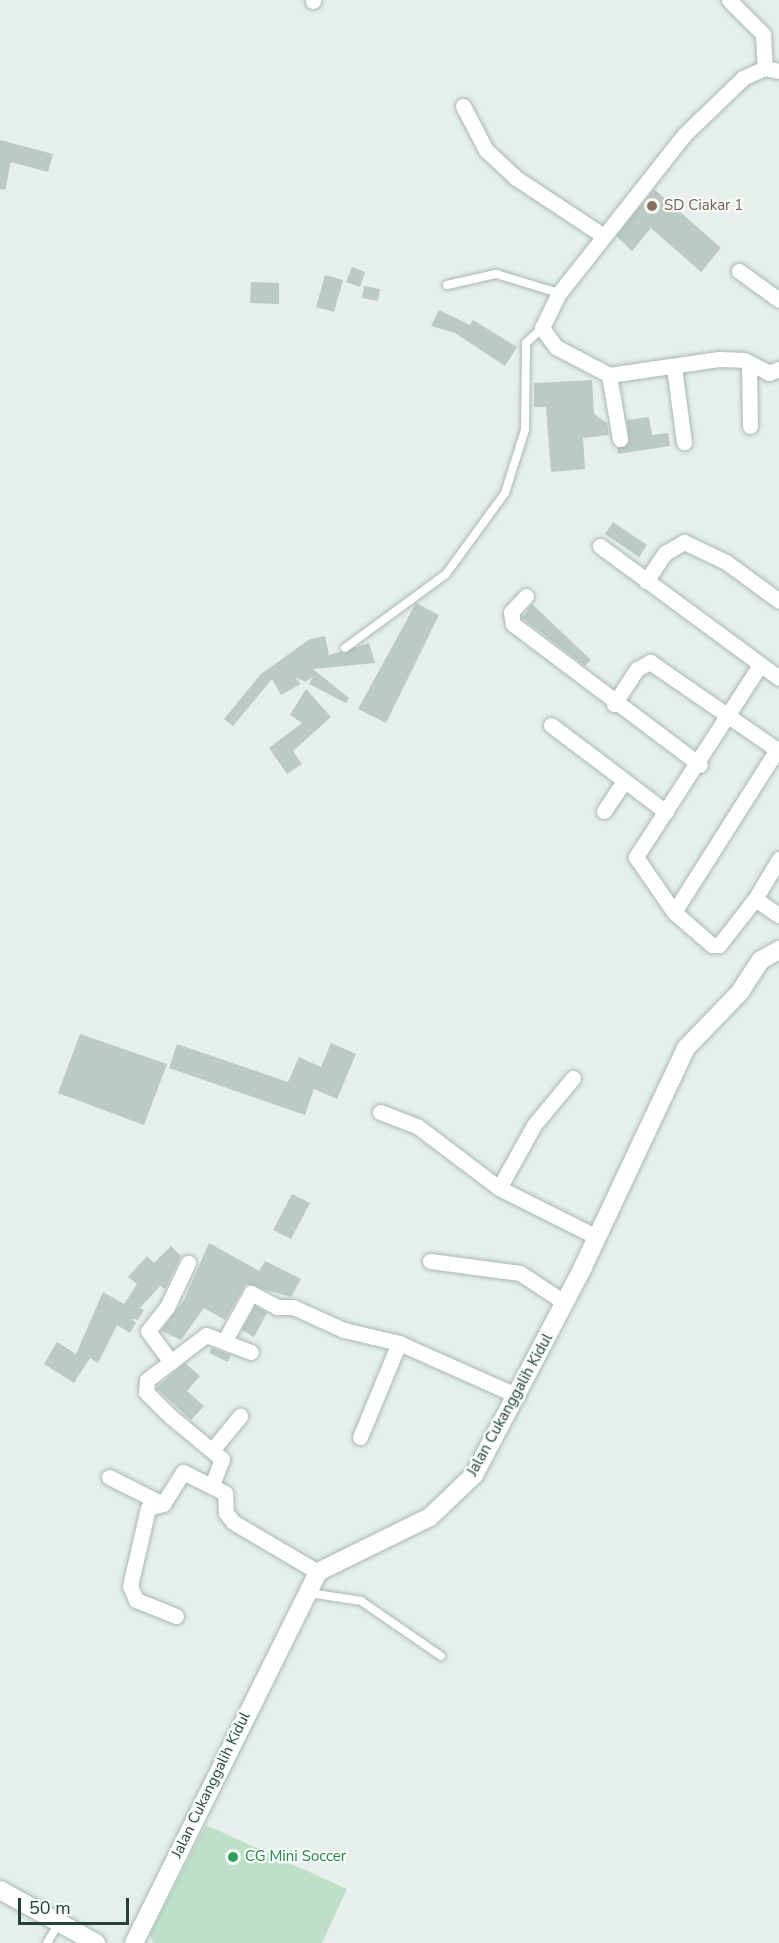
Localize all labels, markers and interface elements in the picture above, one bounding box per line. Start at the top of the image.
place label: SD Ciakar 1 [664,197,743,215]
marker: SD Ciakar 1 [645,199,659,213]
street label: Jalan Cukanggalih Kidul [463,1331,557,1479]
street label: Jalan Cukanggalih Kidul [168,1709,254,1861]
place label: CG Mini Soccer [245,1848,346,1866]
marker: CG Mini Soccer [226,1850,240,1864]
scale bar [21,1886,132,1924]
text: 50 m [29,1896,71,1920]

